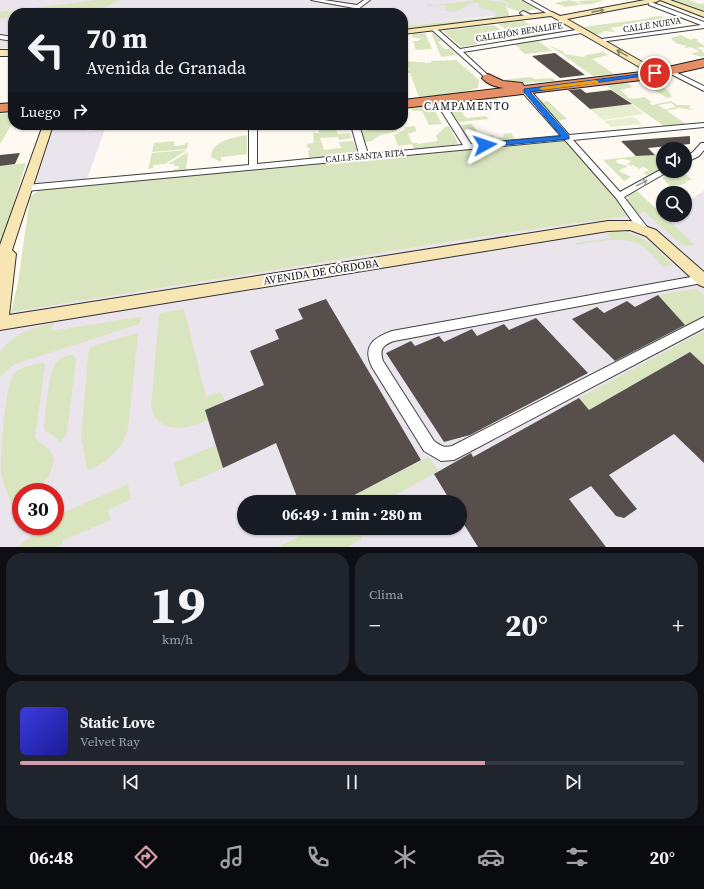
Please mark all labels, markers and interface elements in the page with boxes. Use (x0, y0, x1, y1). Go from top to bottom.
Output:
one-way arrow (591, 7, 604, 15)
street label: CALLE NUEVA (622, 14, 682, 36)
text: 70 m (86, 19, 148, 57)
street label: CALLEJÓN BENALIFE (475, 19, 564, 45)
icon: left (20, 24, 72, 76)
one-way arrow (616, 48, 628, 56)
text: Avenida de Granada (86, 55, 246, 80)
pin (638, 56, 672, 90)
icon: arrive (644, 62, 666, 84)
district label: CAMPAMENTO (424, 99, 510, 114)
icon: right (69, 100, 91, 122)
text: Luego (20, 101, 61, 122)
position arrow (464, 124, 506, 166)
map controls (656, 142, 692, 222)
button: sound (656, 142, 692, 178)
street label: CALLE SANTA RITA (325, 147, 405, 165)
one-way arrow (636, 179, 648, 187)
button: search (656, 186, 692, 222)
street label: AVENIDA DE CÓRDOBA (262, 255, 381, 289)
speed limit sign: 30 (12, 483, 64, 535)
text: 06:49 · 1 min · 280 m (282, 504, 422, 525)
text: 19 (149, 569, 206, 640)
text: Clima (369, 586, 403, 603)
text: 20° (505, 605, 548, 646)
text: − (369, 610, 381, 640)
text: + (672, 610, 684, 640)
text: km/h (162, 631, 193, 648)
text: Static Love (80, 712, 155, 733)
text: Velvet Ray (80, 733, 140, 750)
icon: previous (120, 771, 142, 793)
icon: pause (341, 771, 363, 793)
icon: next (562, 771, 584, 793)
icon: directions (132, 843, 160, 871)
icon: music (218, 843, 246, 871)
icon: phone (304, 843, 332, 871)
icon: climate (391, 843, 419, 871)
icon: car (477, 843, 505, 871)
icon: filters (563, 843, 591, 871)
text: 06:48 (29, 845, 74, 870)
text: 20° (649, 845, 675, 870)

